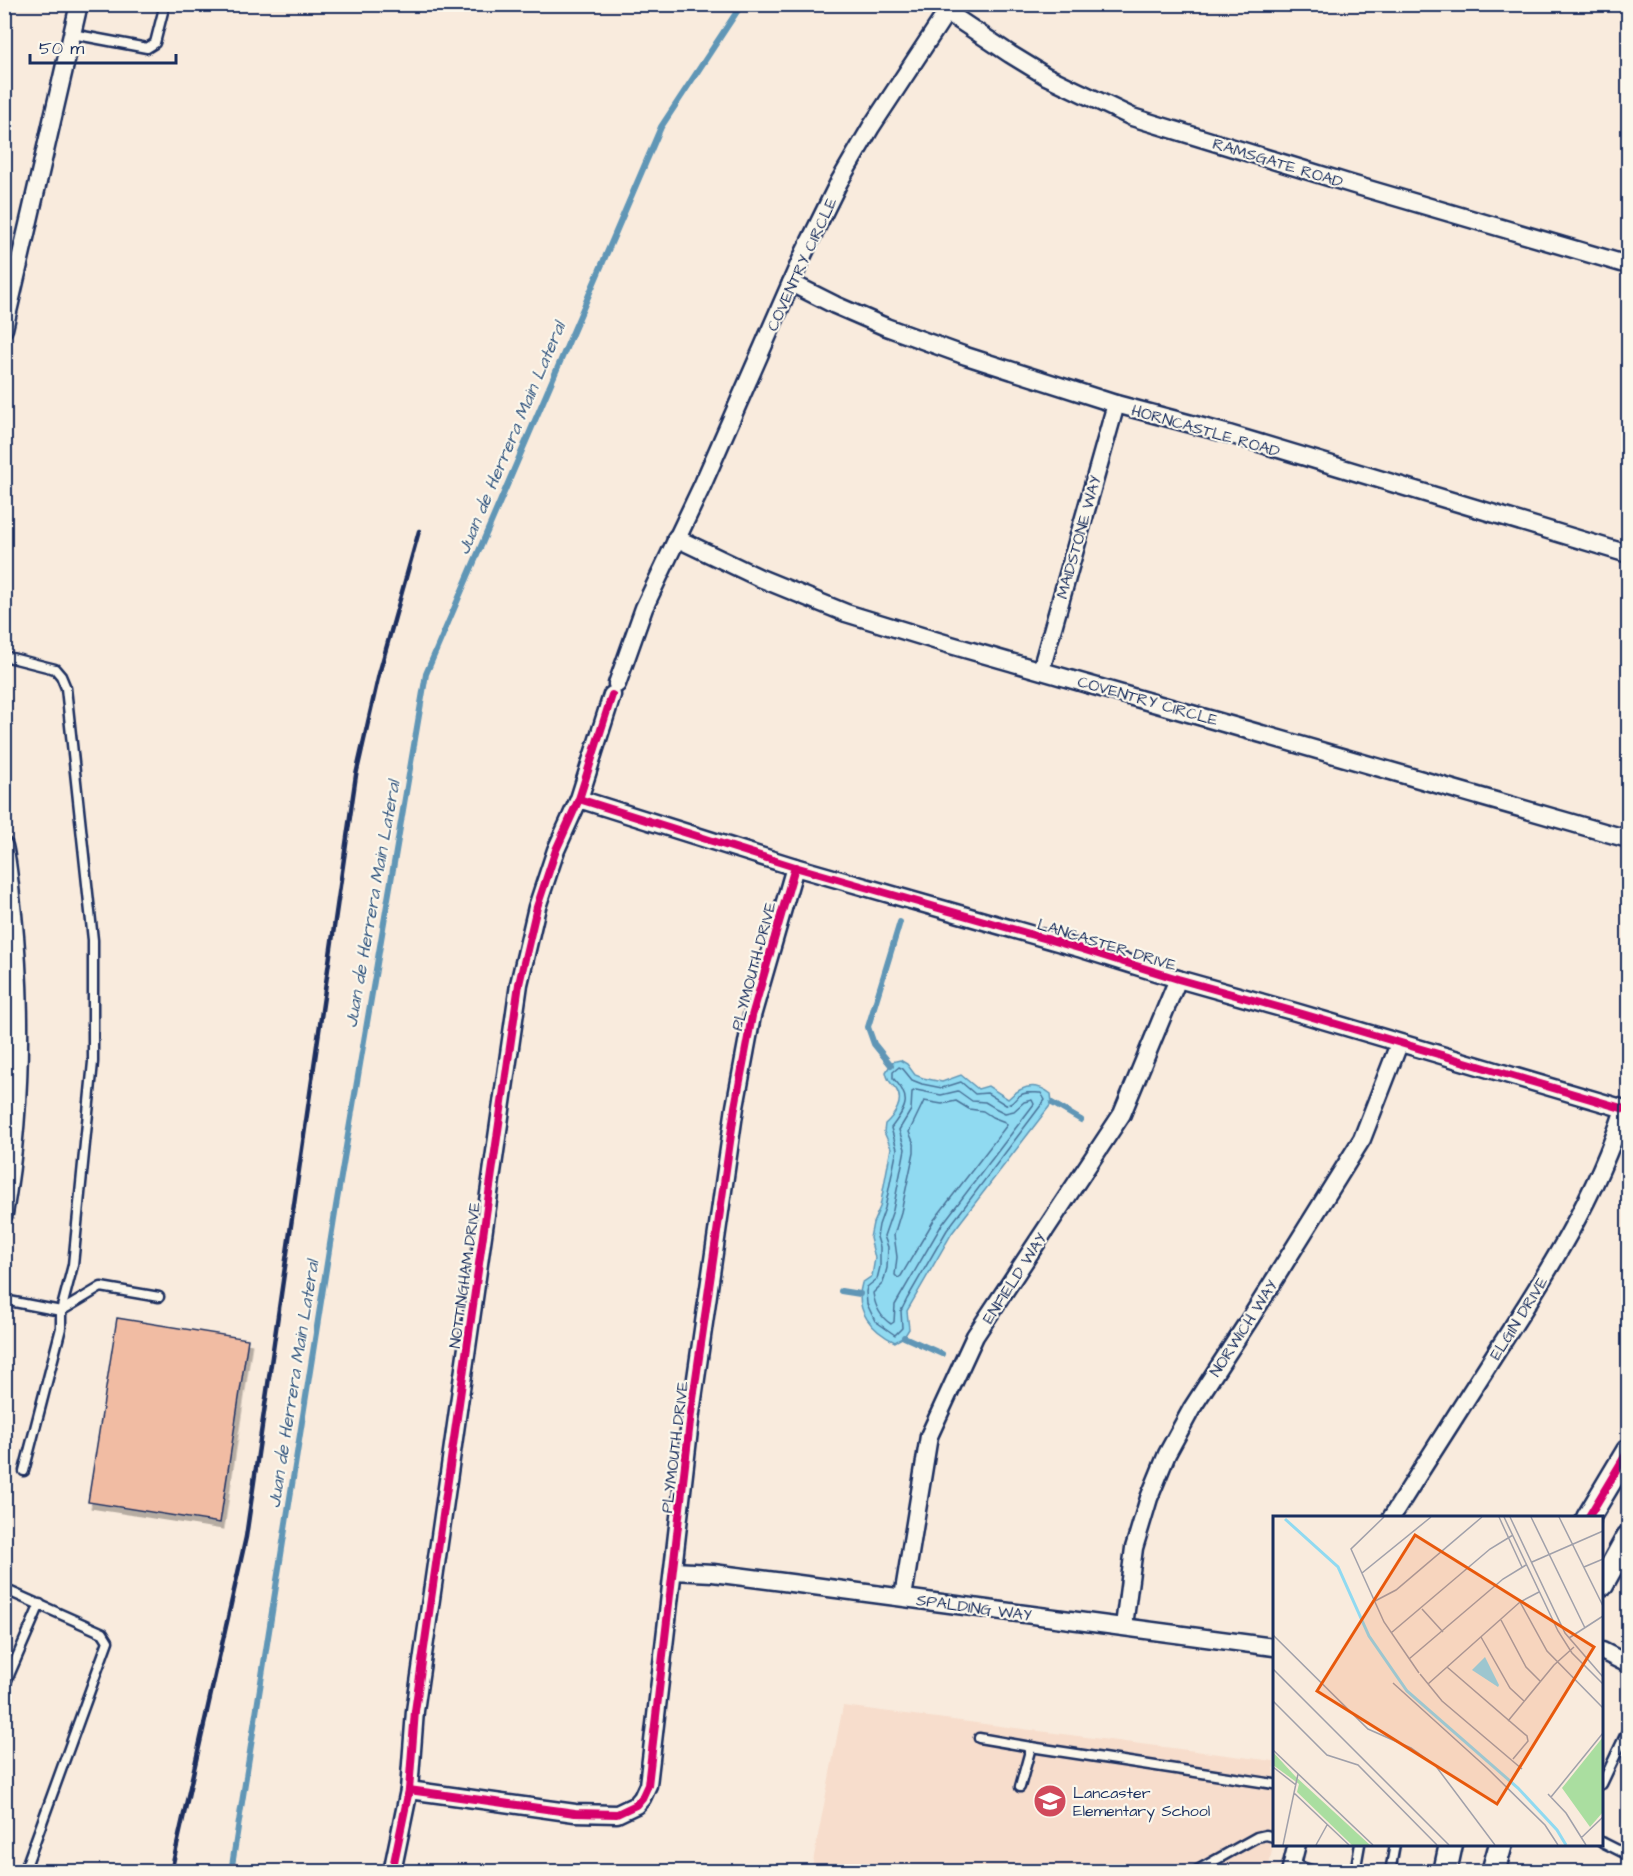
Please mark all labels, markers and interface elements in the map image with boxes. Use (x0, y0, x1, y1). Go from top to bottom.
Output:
scale bar (30, 27, 176, 65)
text: 50 m (39, 36, 84, 61)
street label: RAMSGATE ROAD (1210, 133, 1346, 193)
street label: COVENTRY CIRCLE (761, 194, 843, 335)
water label: Juan de Herrera Main Lateral (451, 316, 573, 558)
street label: HORNCASTLE ROAD (1129, 399, 1282, 463)
street label: MAIDSTONE WAY (1051, 473, 1107, 601)
street label: COVENTRY CIRCLE (1075, 670, 1221, 732)
water label: Juan de Herrera Main Lateral (338, 777, 407, 1029)
street label: PLYMOUTH DRIVE (726, 899, 782, 1033)
street label: LANCASTER DRIVE (1035, 913, 1179, 977)
street label: NOTTINGHAM DRIVE (444, 1200, 486, 1350)
street label: ENFIELD WAY (977, 1228, 1053, 1328)
water label: Juan de Herrera Main Lateral (262, 1256, 326, 1510)
street label: ELGIN DRIVE (1485, 1272, 1553, 1364)
street label: NORWICH WAY (1204, 1276, 1284, 1381)
street label: PLYMOUTH DRIVE (656, 1379, 694, 1514)
inset map (1273, 1516, 1603, 1846)
street label: SPALDING WAY (915, 1589, 1033, 1627)
place label: Lancaster Elementary School (1073, 1782, 1210, 1823)
school or university icon: Lancaster Elementary School (1032, 1783, 1068, 1819)

